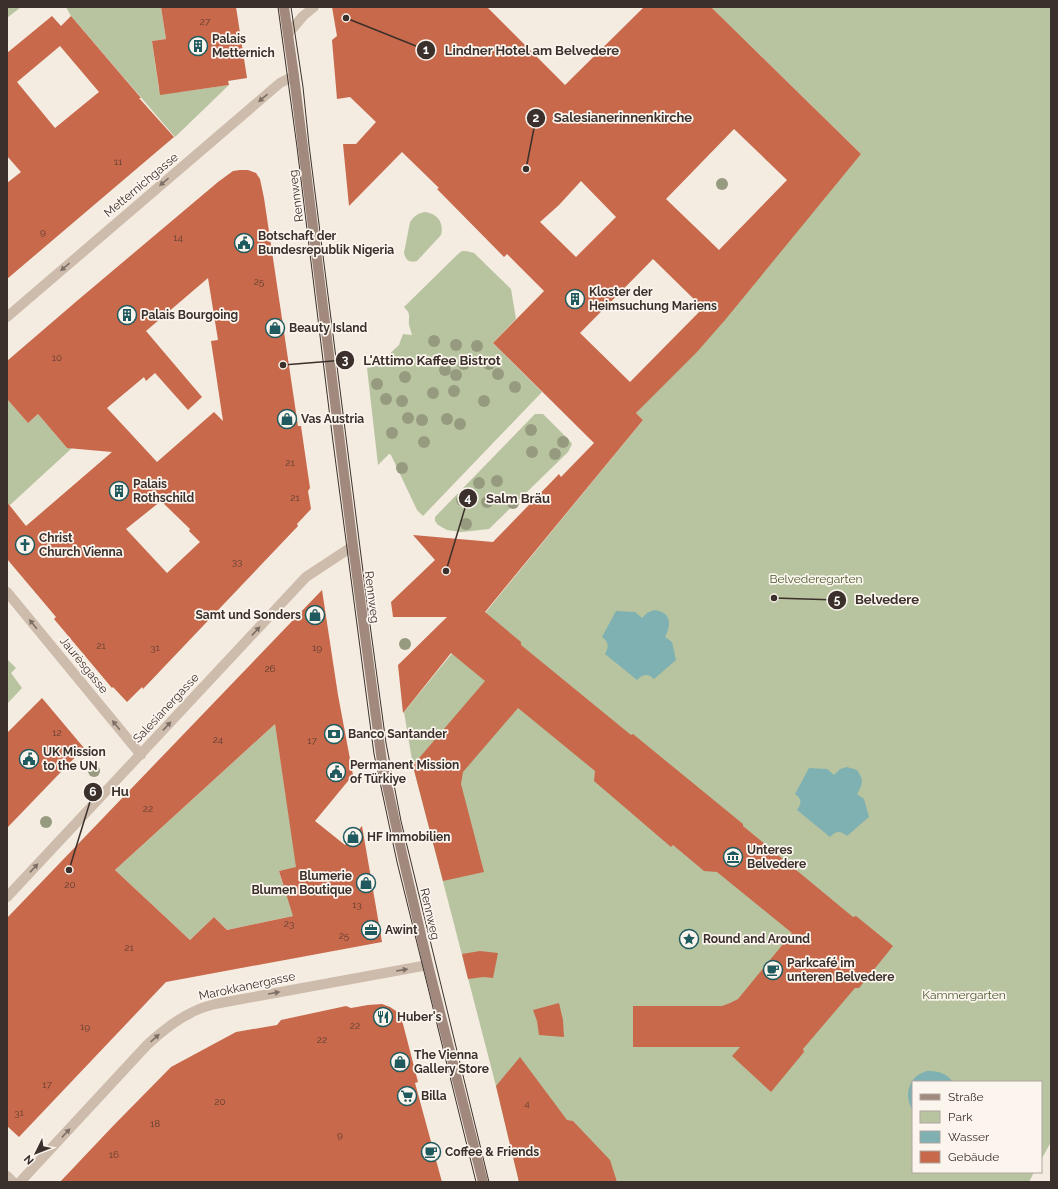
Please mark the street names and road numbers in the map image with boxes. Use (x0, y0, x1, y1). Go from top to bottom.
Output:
street label: Metternichgasse (101, 150, 181, 220)
street label: Rennweg (286, 169, 306, 223)
street label: Rennweg (362, 570, 382, 624)
street label: Jaurèsgasse (57, 634, 111, 696)
street label: Salesianergasse (130, 670, 202, 746)
street label: Rennweg (417, 887, 443, 941)
street label: Marokkanergasse (198, 969, 296, 1003)

